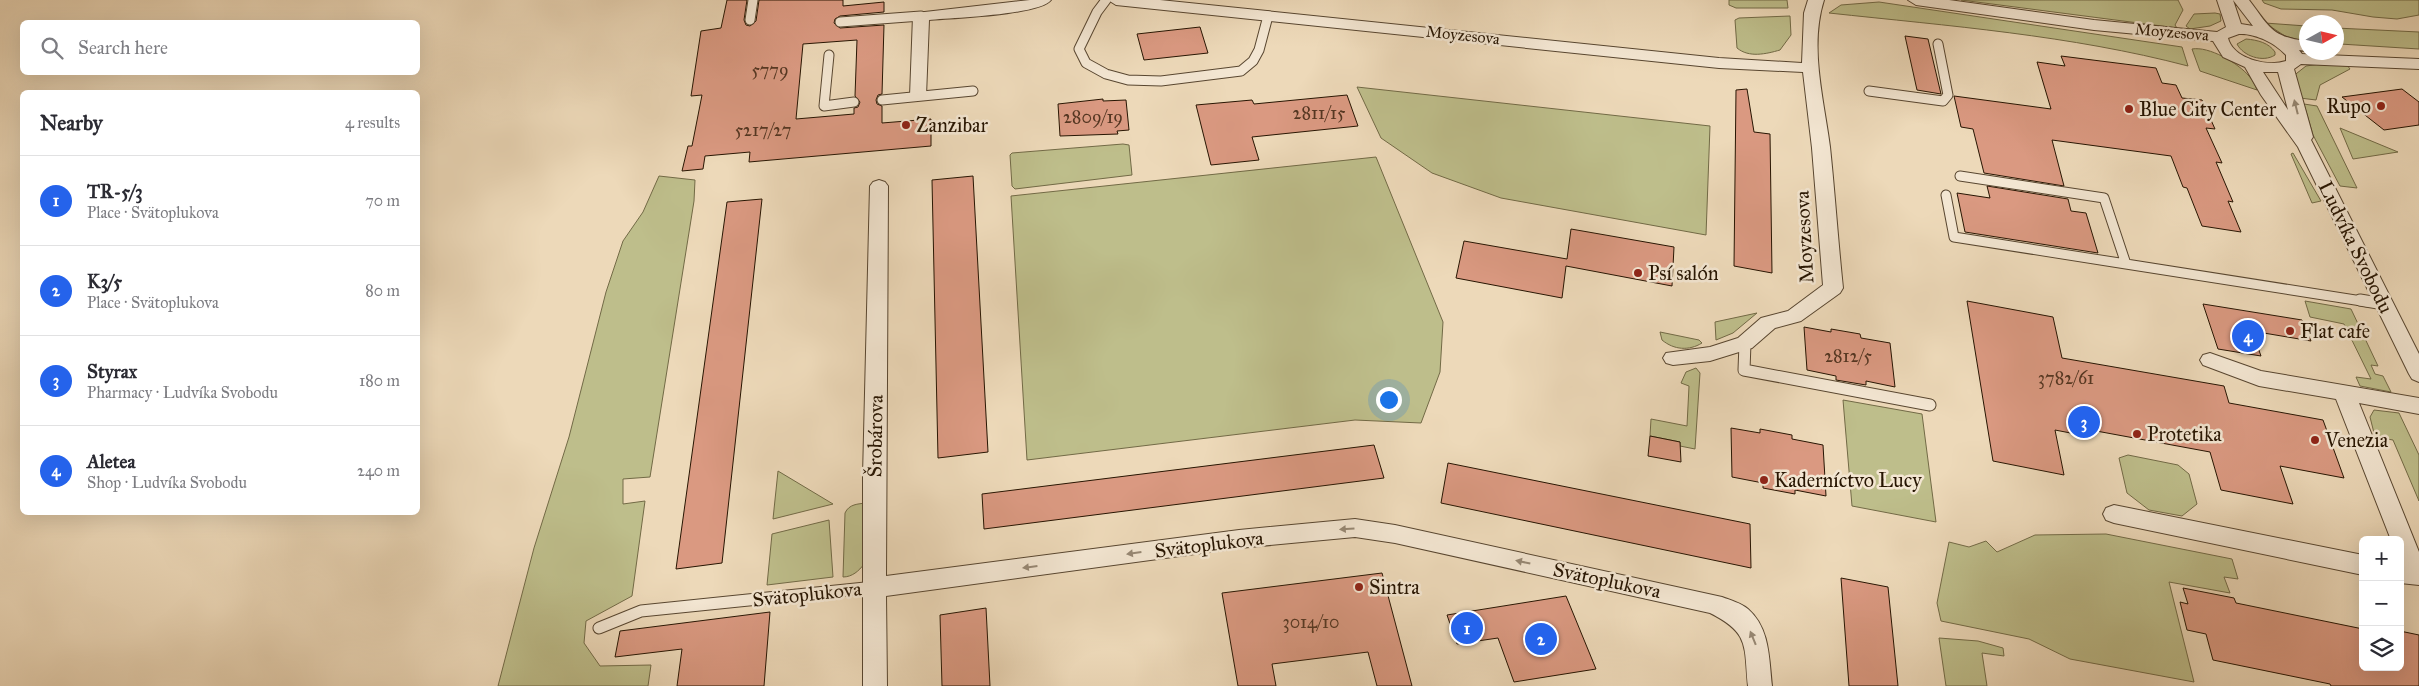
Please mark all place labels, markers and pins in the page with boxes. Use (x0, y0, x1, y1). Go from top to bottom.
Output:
place label: Rupo (2326, 94, 2371, 118)
place label: Blue City Center (2139, 97, 2277, 121)
marker: Rupo (2375, 100, 2387, 112)
marker: Blue City Center (2123, 103, 2135, 115)
place label: Zanzibar (916, 113, 989, 137)
marker: Zanzibar (900, 119, 912, 131)
place label: Psí salón (1648, 261, 1719, 285)
marker: Psí salón (1632, 267, 1644, 279)
pin: 4 (2232, 317, 2264, 355)
place label: Flat cafe (2300, 319, 2370, 343)
marker: Flat cafe (2284, 325, 2296, 337)
pin: 3 (2068, 403, 2100, 441)
place label: Protetika (2147, 422, 2222, 446)
marker: Protetika (2131, 428, 2143, 440)
place label: Venezia (2324, 428, 2389, 452)
marker: Venezia (2309, 434, 2321, 446)
place label: Kaderníctvo Lucy (1774, 468, 1922, 492)
marker: Kaderníctvo Lucy (1758, 474, 1770, 486)
place label: Sintra (1369, 575, 1420, 599)
marker: Sintra (1353, 581, 1365, 593)
pin: 1 (1451, 609, 1483, 647)
pin: 2 (1525, 620, 1557, 658)

